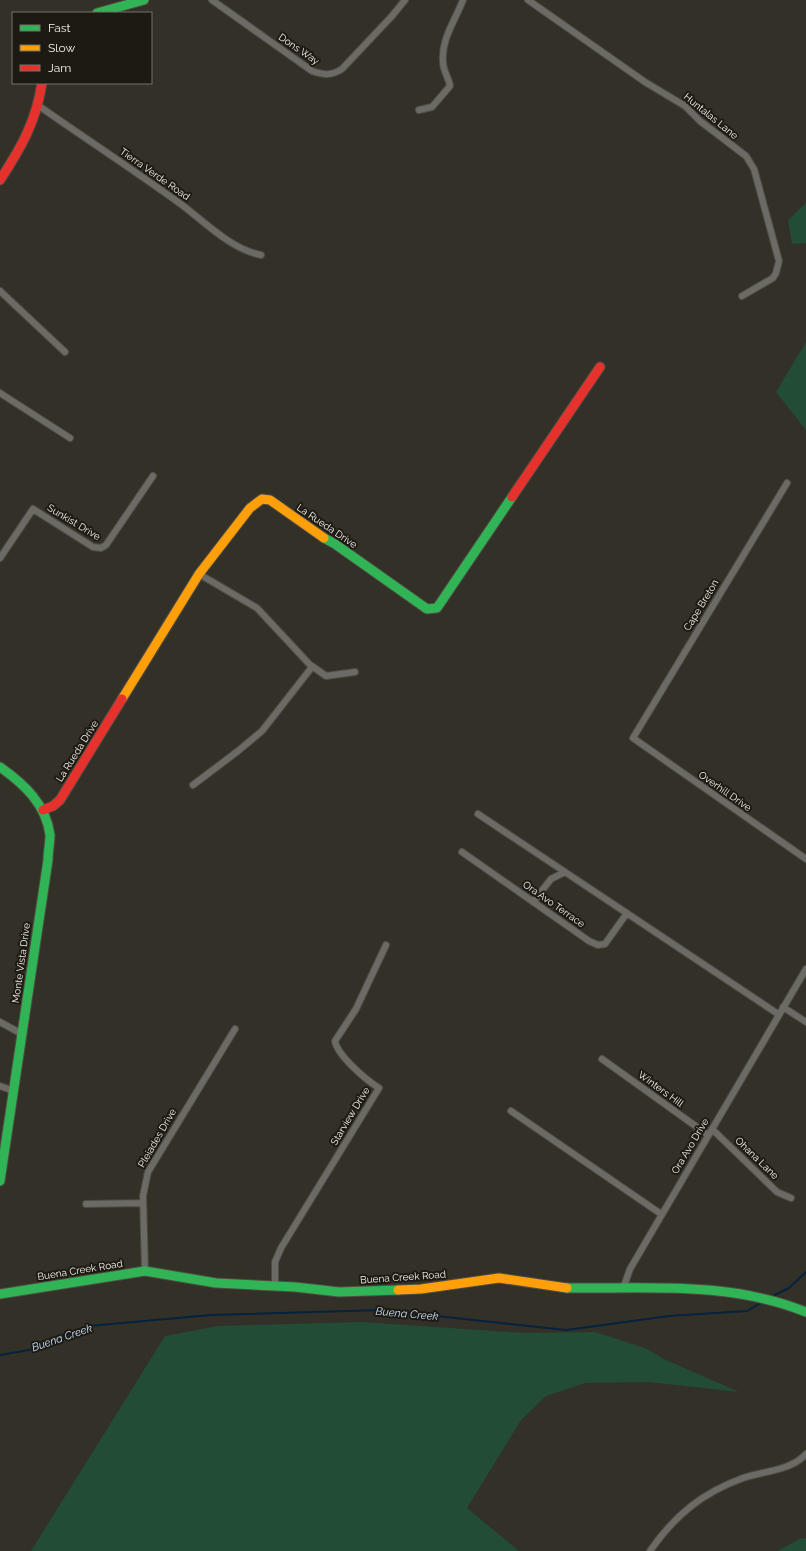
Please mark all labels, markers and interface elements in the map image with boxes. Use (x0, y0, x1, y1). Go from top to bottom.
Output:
legend (12, 12, 152, 84)
text: Fast (48, 21, 71, 35)
street label: Dons Way (277, 31, 322, 67)
text: Slow (48, 41, 75, 55)
text: Jam (48, 61, 71, 75)
street label: Huntalas Lane (682, 91, 740, 141)
street label: Tierra Verde Road (118, 146, 192, 202)
street label: Sunkist Drive (45, 502, 103, 542)
street label: La Rueda Drive (295, 502, 359, 550)
street label: Cape Breton (681, 577, 721, 633)
street label: La Rueda Drive (54, 718, 100, 784)
street label: Overhill Drive (697, 769, 753, 813)
street label: Ora Avo Terrace (521, 879, 587, 930)
street label: Monte Vista Drive (10, 922, 32, 1004)
street label: Winters Hill (636, 1069, 686, 1109)
street label: Starview Drive (328, 1085, 372, 1147)
street label: Pleiades Drive (136, 1107, 178, 1169)
street label: Ora Avo Drive (669, 1116, 711, 1176)
street label: Ohana Lane (733, 1135, 781, 1181)
street label: Buena Creek Road (37, 1258, 123, 1282)
street label: Buena Creek Road (360, 1269, 446, 1285)
water label: Buena Creek (375, 1305, 439, 1323)
water label: Buena Creek (30, 1322, 94, 1354)

